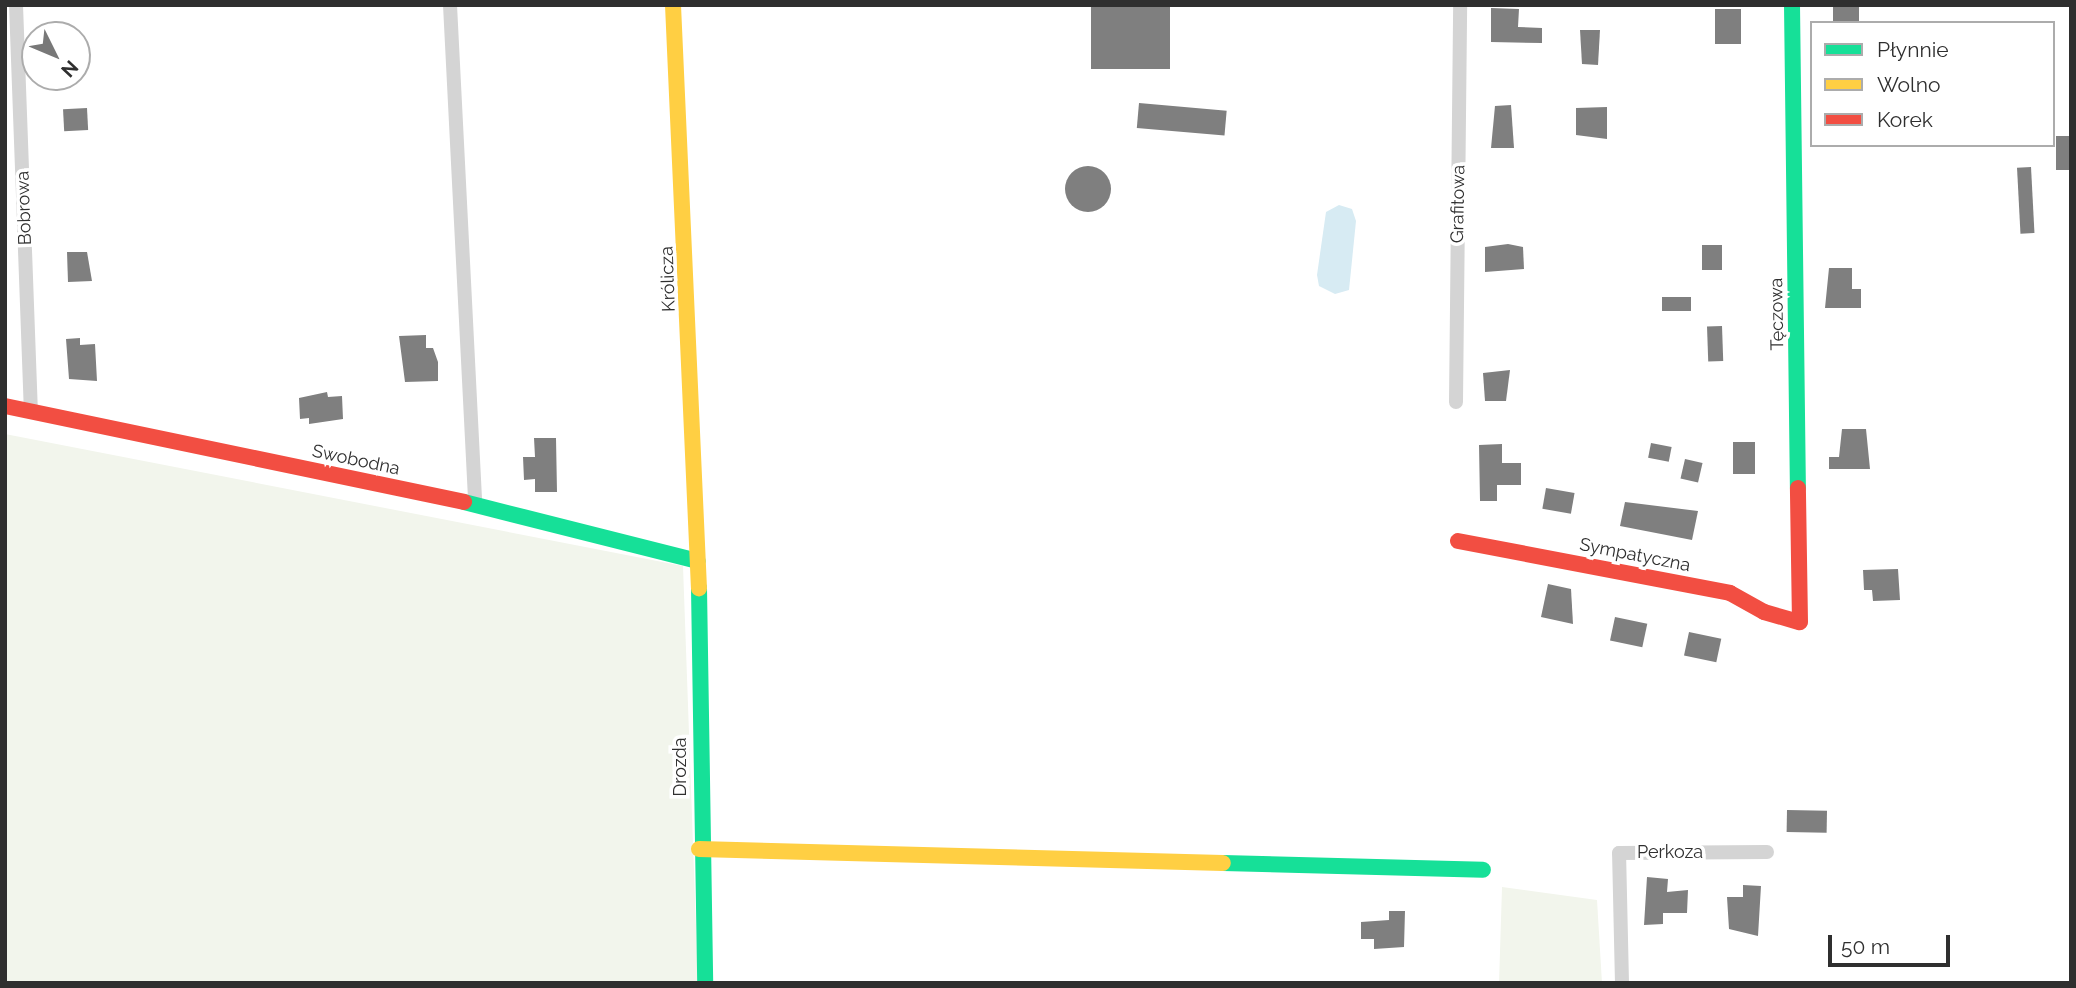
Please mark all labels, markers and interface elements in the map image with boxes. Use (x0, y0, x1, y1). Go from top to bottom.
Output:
north arrow (21, 21, 91, 91)
legend (1810, 21, 2055, 147)
text: Płynnie (1877, 37, 1949, 62)
text: N (57, 56, 83, 82)
text: Wolno (1877, 72, 1941, 97)
text: Korek (1877, 107, 1933, 132)
street label: Grafitowa (1447, 165, 1469, 243)
street label: Bobrowa (12, 170, 36, 246)
street label: Królicza (656, 246, 680, 312)
street label: Tęczowa (1766, 277, 1788, 351)
street label: Swobodna (310, 440, 402, 480)
street label: Sympatyczna (1578, 534, 1692, 576)
street label: Drozda (669, 737, 691, 797)
street label: Perkoza (1637, 841, 1703, 863)
scale bar (1831, 922, 1954, 966)
text: 50 m (1841, 934, 1890, 959)

